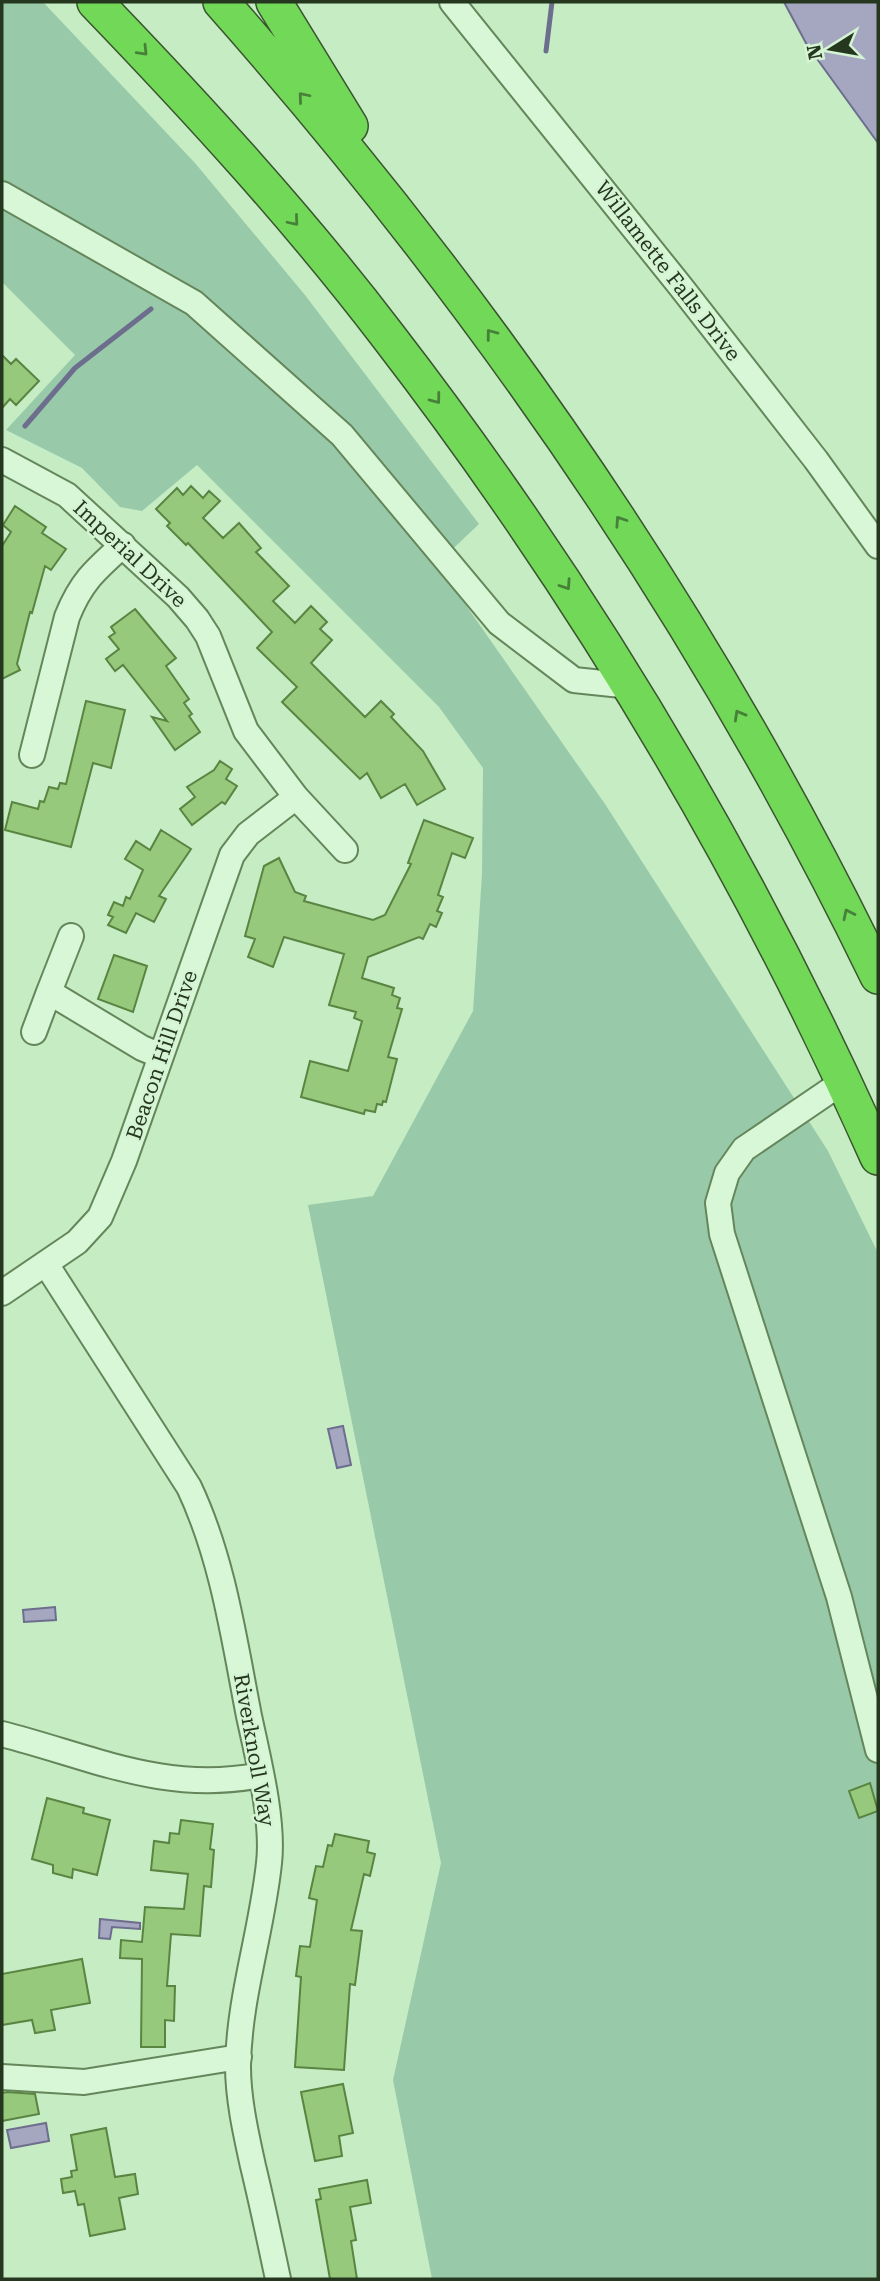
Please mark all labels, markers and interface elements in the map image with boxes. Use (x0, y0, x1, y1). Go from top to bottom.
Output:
north arrow (796, 14, 866, 84)
text: N (802, 42, 827, 62)
one-way arrow (134, 43, 147, 56)
one-way arrow (299, 93, 311, 106)
street label: Willamette Falls Drive (590, 176, 746, 366)
one-way arrow (286, 212, 298, 225)
one-way arrow (487, 329, 499, 341)
one-way arrow (427, 391, 440, 404)
street label: Imperial Drive (69, 496, 191, 612)
one-way arrow (616, 516, 628, 529)
one-way arrow (558, 577, 570, 590)
one-way arrow (734, 709, 747, 722)
one-way arrow (843, 909, 857, 921)
street label: Beacon Hill Drive (122, 967, 202, 1143)
street label: Riverknoll Way (229, 1672, 279, 1829)

